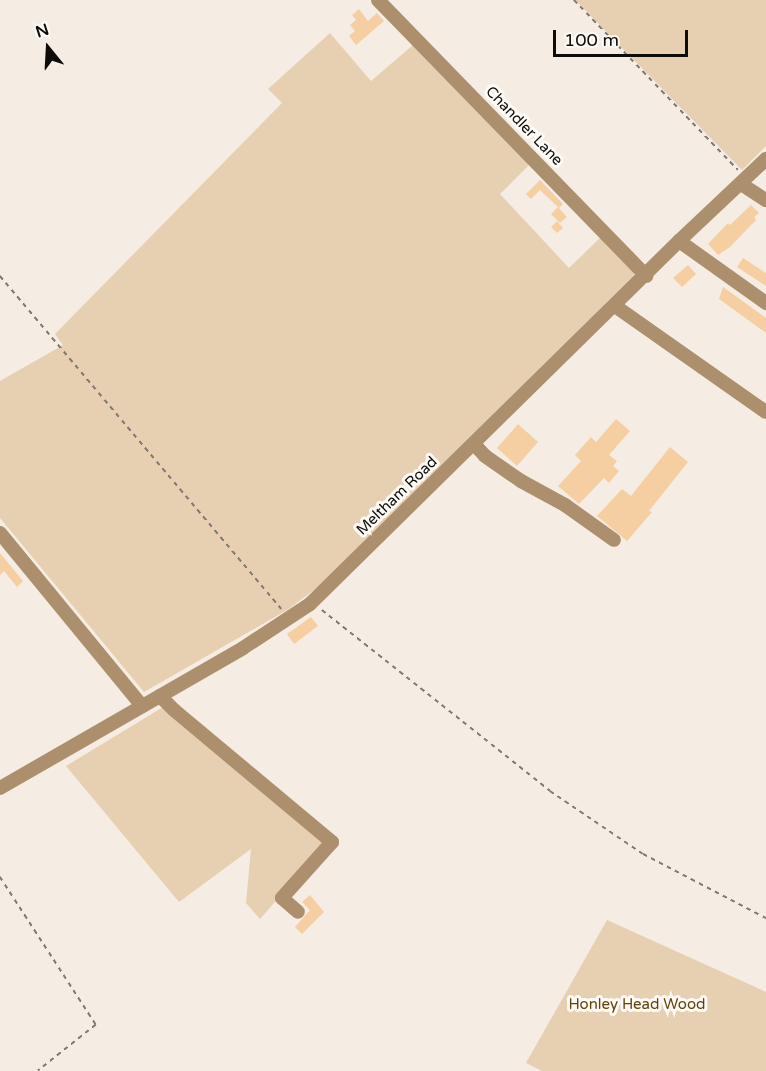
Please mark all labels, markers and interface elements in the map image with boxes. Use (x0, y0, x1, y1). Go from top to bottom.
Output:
north arrow (18, 18, 78, 78)
scale bar (556, 18, 691, 56)
text: N (33, 19, 52, 42)
text: 100 m (564, 29, 619, 51)
street label: Chandler Lane (482, 83, 566, 169)
street label: Meltham Road (353, 453, 441, 539)
park label: Honley Head Wood (568, 996, 706, 1014)

